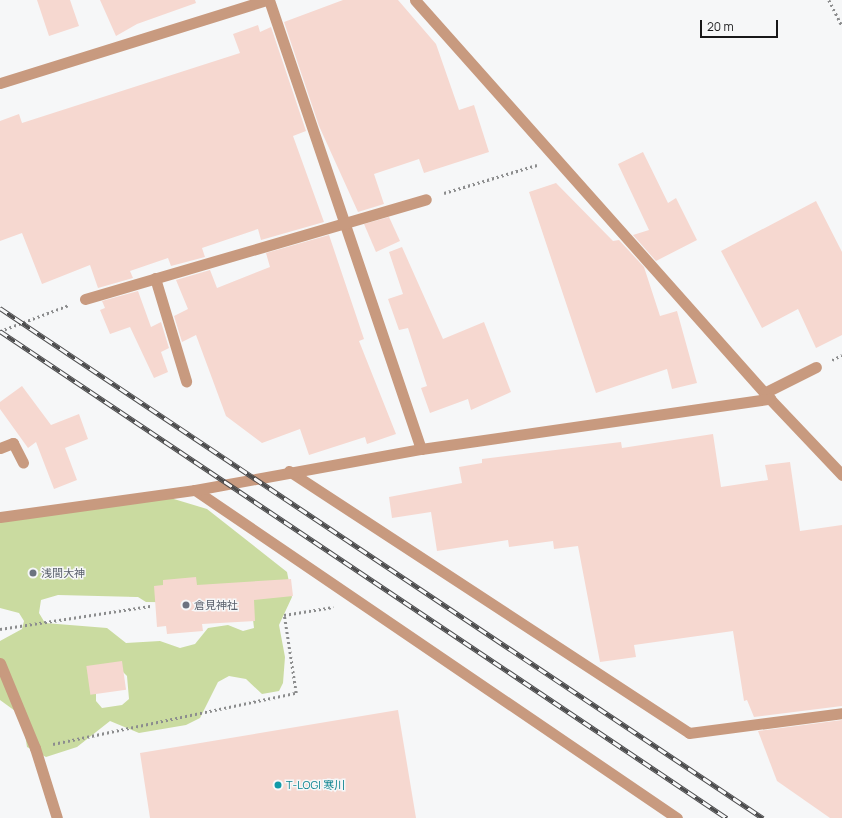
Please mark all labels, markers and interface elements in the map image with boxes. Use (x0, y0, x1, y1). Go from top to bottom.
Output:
scale bar (702, 12, 780, 38)
text: 20 m (707, 18, 734, 35)
place label: 浅間大神 (41, 566, 85, 580)
marker: 浅間大神 (28, 568, 38, 578)
place label: 倉見神社 (194, 598, 238, 612)
marker: 倉見神社 (181, 600, 191, 610)
place label: T-LOGI 寒川 (286, 778, 345, 792)
marker: T-LOGI 寒川 (273, 780, 283, 790)

